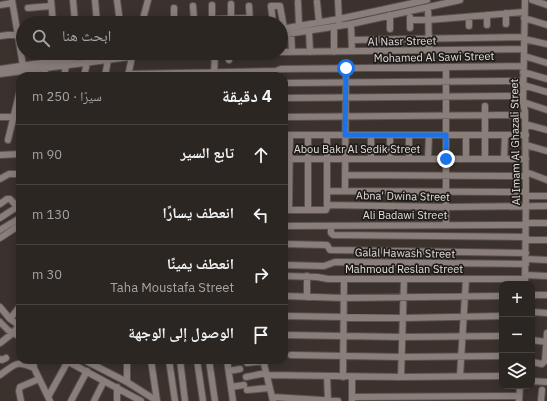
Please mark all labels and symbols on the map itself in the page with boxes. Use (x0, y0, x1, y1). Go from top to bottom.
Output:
street label: Al Nasr Street (368, 33, 436, 49)
street label: Mohamed Al Sawi Street (374, 49, 495, 65)
route start (337, 59, 355, 77)
street label: Al Imam Al Ghazali Street (507, 78, 523, 205)
street label: Abou Bakr Al Sedik Street (294, 142, 420, 156)
route end (437, 150, 455, 168)
street label: Abna' Dwina Street (356, 188, 450, 204)
street label: Ali Badawi Street (363, 208, 447, 222)
street label: Galal Hawash Street (355, 245, 455, 261)
street label: Mahmoud Reslan Street (345, 262, 463, 276)

